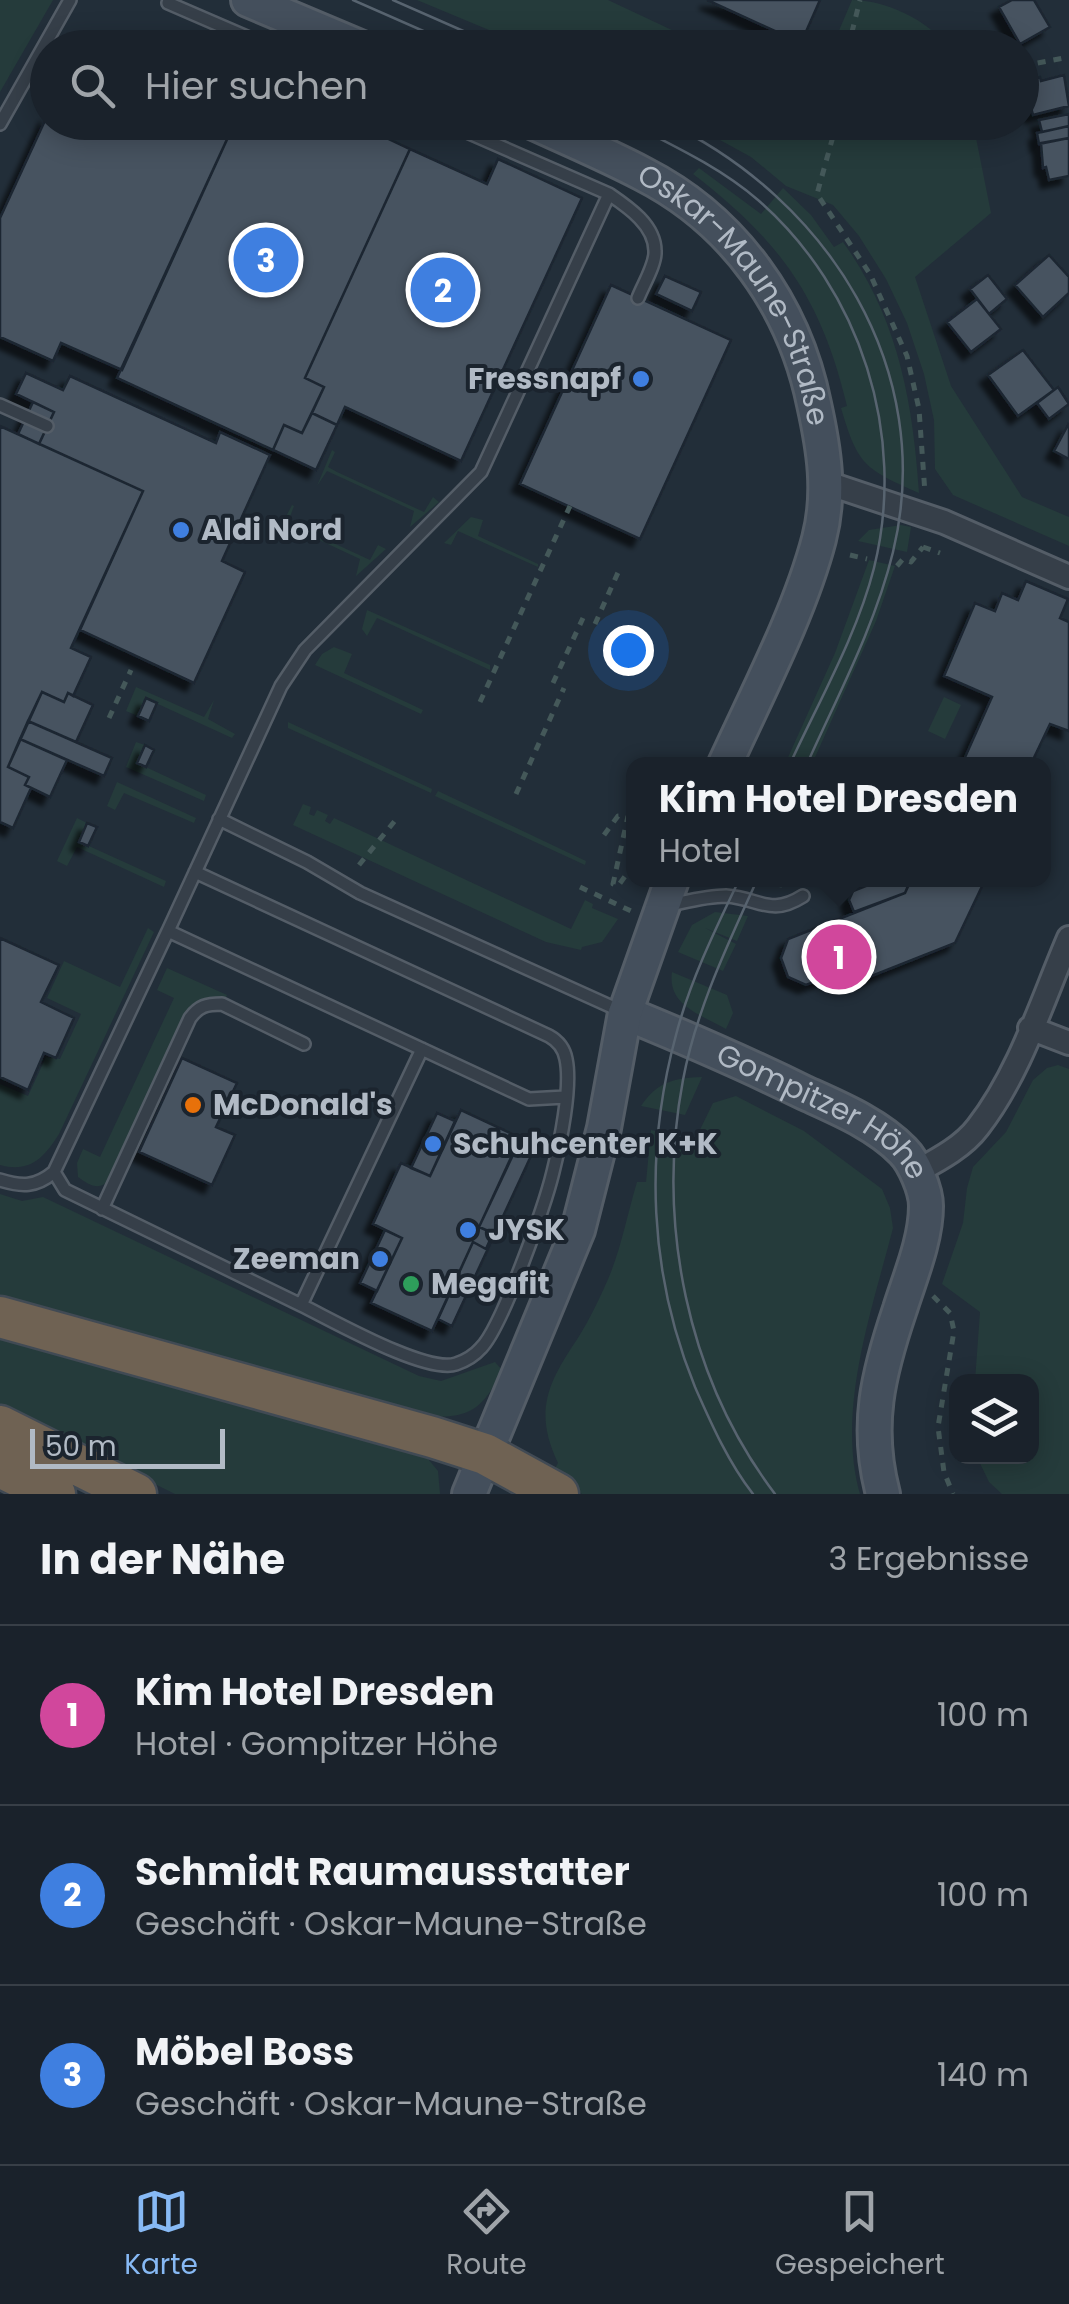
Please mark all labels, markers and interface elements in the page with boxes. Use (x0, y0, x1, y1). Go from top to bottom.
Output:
search box (30, 30, 1039, 140)
icon: search (65, 58, 120, 113)
text: Hier suchen (145, 59, 368, 112)
street label: Oskar-Maune-Straße (630, 153, 840, 429)
pin: 3 (234, 222, 298, 298)
pin: 2 (410, 252, 476, 328)
place label: Fressnapf (468, 357, 621, 400)
marker: Fressnapf (630, 368, 652, 390)
place label: Aldi Nord (201, 508, 342, 551)
marker: Aldi Nord (170, 519, 192, 541)
your location (603, 625, 654, 676)
popup (626, 757, 1051, 887)
text: Kim Hotel Dresden (659, 772, 1018, 825)
text: Hotel (659, 828, 741, 873)
pin: 1 (806, 920, 872, 994)
street label: Gompitzer Höhe (710, 1033, 939, 1187)
place label: McDonald's (213, 1083, 393, 1126)
marker: McDonald's (182, 1094, 204, 1116)
place label: Schuhcenter K+K (453, 1122, 718, 1165)
marker: Schuhcenter K+K (422, 1133, 444, 1155)
place label: JYSK (488, 1208, 565, 1251)
marker: JYSK (457, 1219, 479, 1241)
place label: Zeeman (233, 1237, 360, 1280)
marker: Zeeman (369, 1248, 391, 1270)
place label: Megafit (431, 1262, 550, 1305)
marker: Megafit (400, 1273, 422, 1295)
map controls (949, 1374, 1039, 1464)
button: layers (949, 1374, 1039, 1464)
scale bar (30, 1424, 225, 1468)
text: 50 m (45, 1427, 116, 1466)
text: In der Nähe (40, 1530, 285, 1589)
text: 3 Ergebnisse (829, 1536, 1029, 1581)
text: Kim Hotel Dresden (135, 1665, 494, 1718)
text: 1 (66, 1692, 79, 1737)
text: 100 m (937, 1692, 1029, 1737)
text: Hotel · Gompitzer Höhe (135, 1721, 498, 1766)
text: Schmidt Raumausstatter (135, 1845, 630, 1898)
text: 2 (63, 1872, 82, 1917)
text: 100 m (937, 1872, 1029, 1917)
text: Geschäft · Oskar-Maune-Straße (135, 1901, 647, 1946)
text: Möbel Boss (135, 2025, 354, 2078)
text: 3 (63, 2052, 82, 2097)
text: 140 m (937, 2052, 1029, 2097)
text: Geschäft · Oskar-Maune-Straße (135, 2081, 647, 2126)
tab: Karte (124, 2184, 198, 2286)
tab: Route (446, 2184, 527, 2286)
tab: Gespeichert (775, 2184, 945, 2286)

